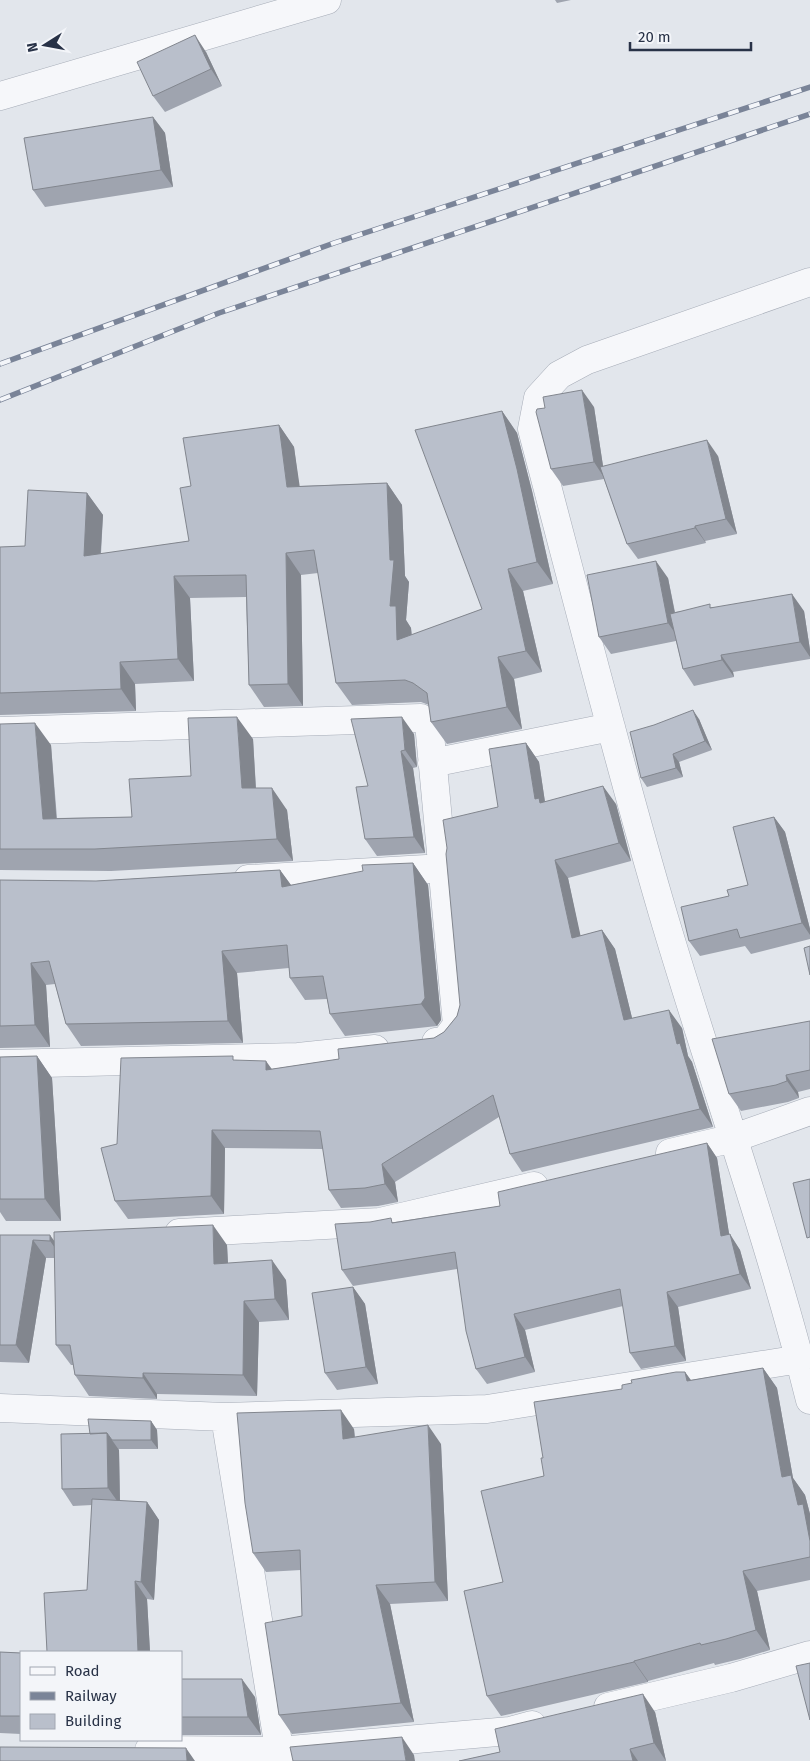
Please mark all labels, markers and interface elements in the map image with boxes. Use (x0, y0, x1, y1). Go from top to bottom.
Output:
north arrow (20, 20, 70, 70)
scale bar (630, 20, 751, 52)
text: 20 m (638, 28, 671, 46)
text: N (23, 41, 42, 54)
legend (20, 1651, 182, 1741)
text: Road (65, 1662, 100, 1680)
text: Railway (65, 1687, 117, 1705)
text: Building (65, 1712, 121, 1730)

